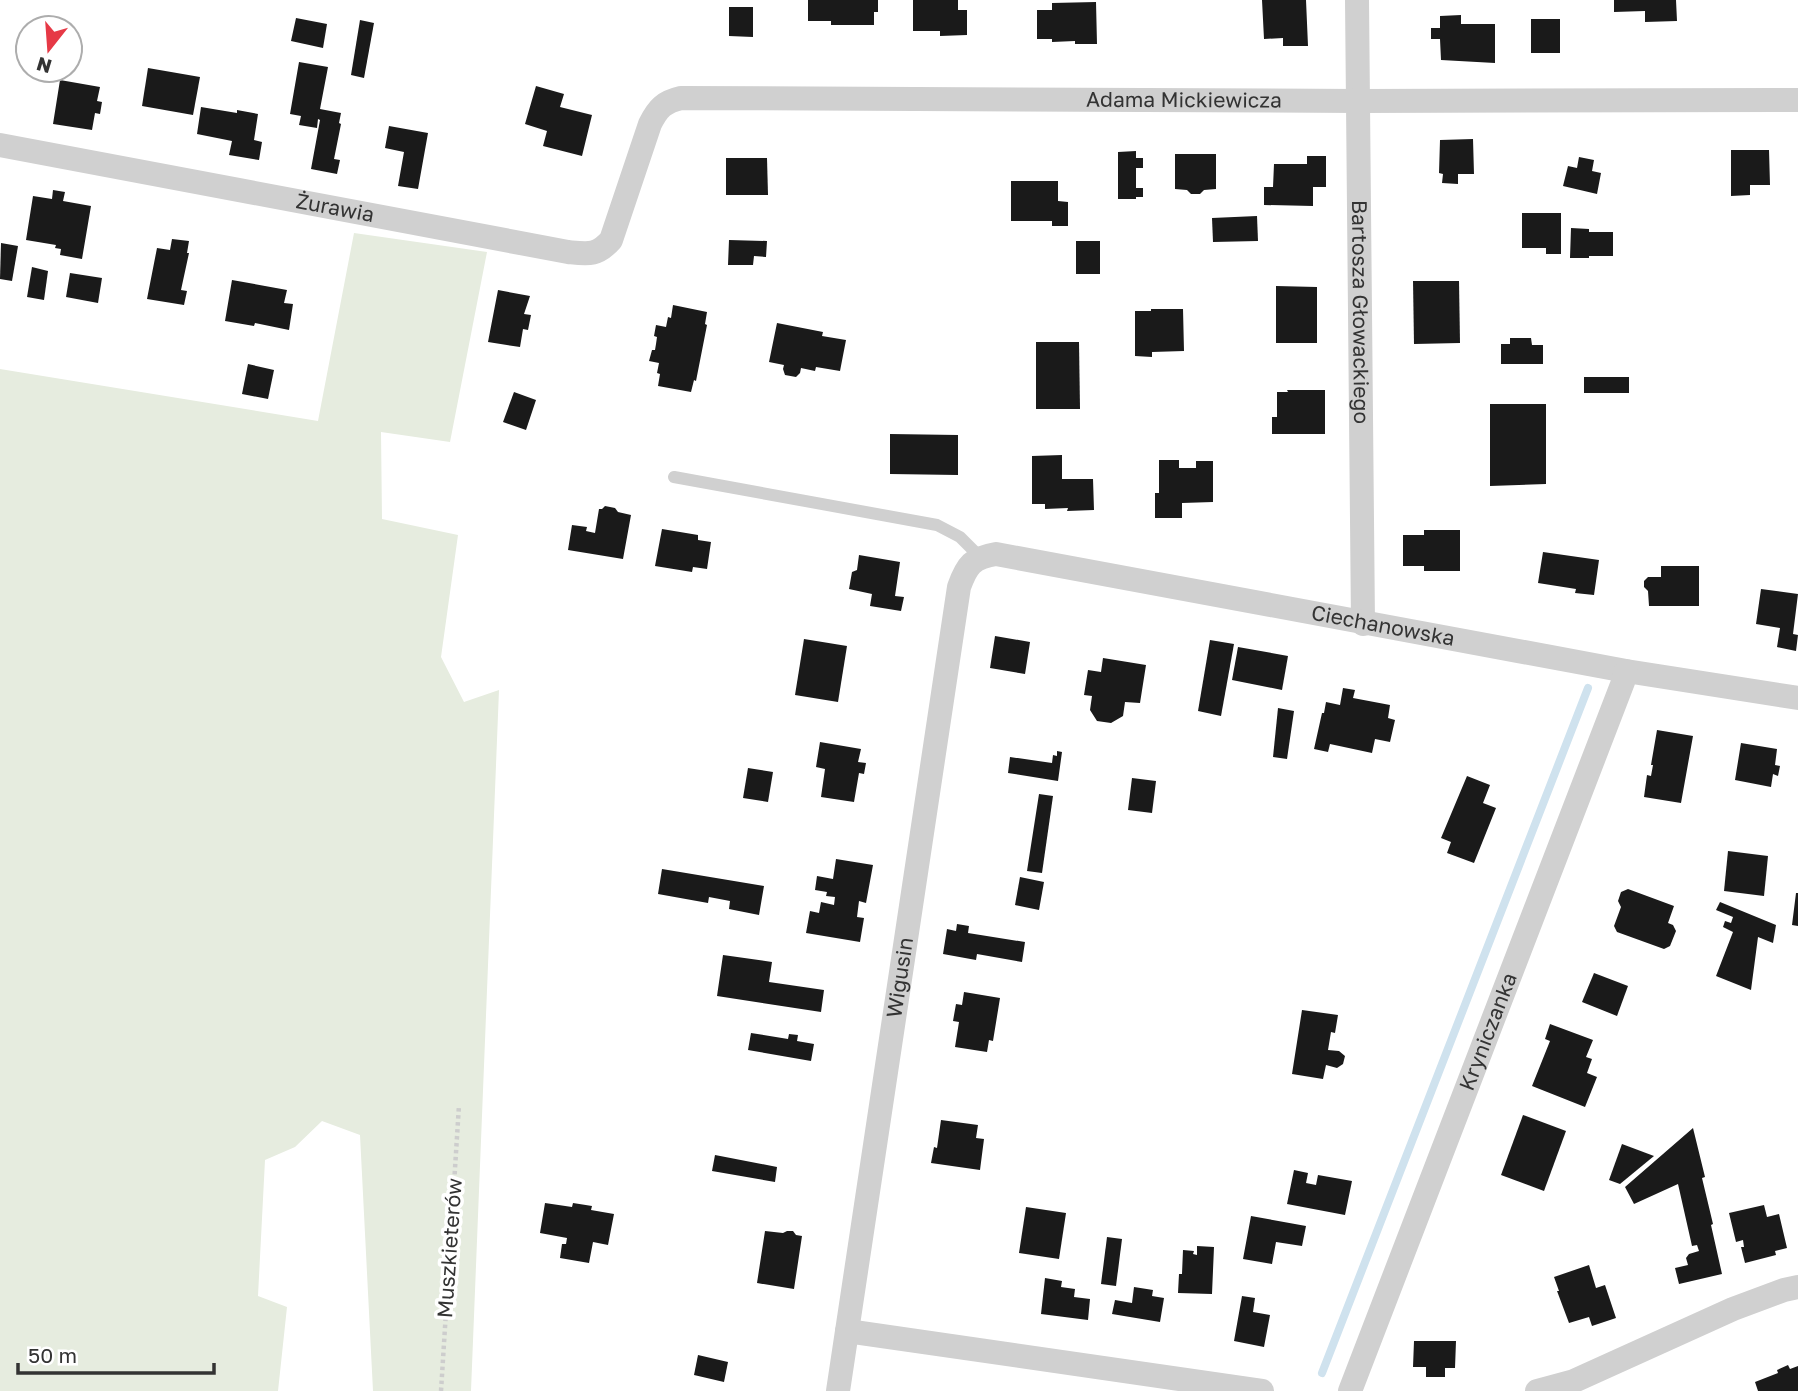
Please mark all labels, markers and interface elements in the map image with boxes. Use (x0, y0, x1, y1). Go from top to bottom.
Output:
north arrow (14, 14, 84, 84)
text: N (34, 53, 54, 79)
street label: Adama Mickiewicza (1086, 86, 1282, 113)
street label: Żurawia (294, 187, 377, 227)
street label: Bartosza Głowackiego (1347, 200, 1375, 424)
street label: Ciechanowska (1309, 599, 1457, 651)
street label: Wigusin (880, 935, 918, 1020)
street label: Kryniczanka (1453, 969, 1522, 1094)
street label: Muszkieterów (431, 1177, 467, 1319)
scale bar (18, 1332, 214, 1376)
text: 50 m (28, 1342, 77, 1368)

